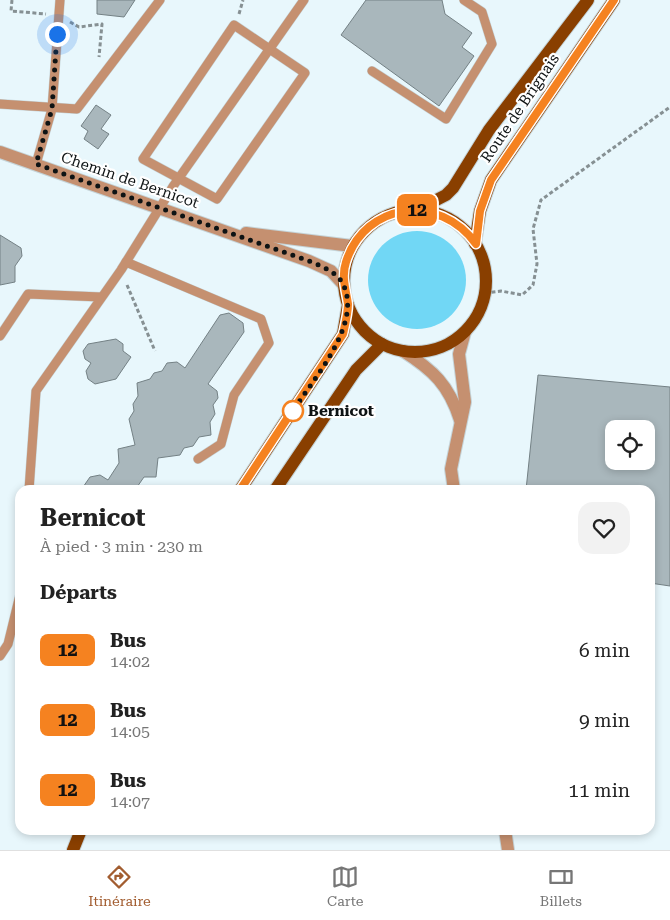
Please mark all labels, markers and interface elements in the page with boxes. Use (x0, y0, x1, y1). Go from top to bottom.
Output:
your location (45, 22, 70, 47)
street label: Route de Brignais (477, 50, 563, 166)
street label: Chemin de Bernicot (59, 148, 202, 212)
line badge: 12 (394, 194, 440, 226)
text: 12 (407, 199, 427, 220)
marker: Bernicot (282, 400, 304, 422)
place label: Bernicot (308, 402, 374, 420)
map controls (605, 420, 655, 470)
button: locate (605, 420, 655, 470)
button: heart (578, 502, 630, 554)
text: Bernicot (40, 504, 146, 532)
text: À pied · 3 min · 230 m (40, 537, 203, 556)
text: Départs (40, 581, 117, 604)
text: Bus (110, 629, 146, 652)
text: 12 (57, 639, 78, 660)
text: 6 min (579, 639, 630, 662)
text: 14:02 (110, 652, 150, 671)
text: Bus (110, 699, 146, 722)
text: 12 (57, 709, 78, 730)
text: 9 min (579, 709, 630, 732)
text: 14:05 (110, 722, 150, 741)
text: Bus (110, 769, 146, 792)
text: 12 (57, 779, 78, 800)
text: 11 min (568, 779, 630, 802)
text: 14:07 (110, 792, 150, 811)
tab: Itinéraire (88, 863, 151, 909)
tab: Carte (327, 863, 363, 909)
tab: Billets (540, 863, 582, 909)

